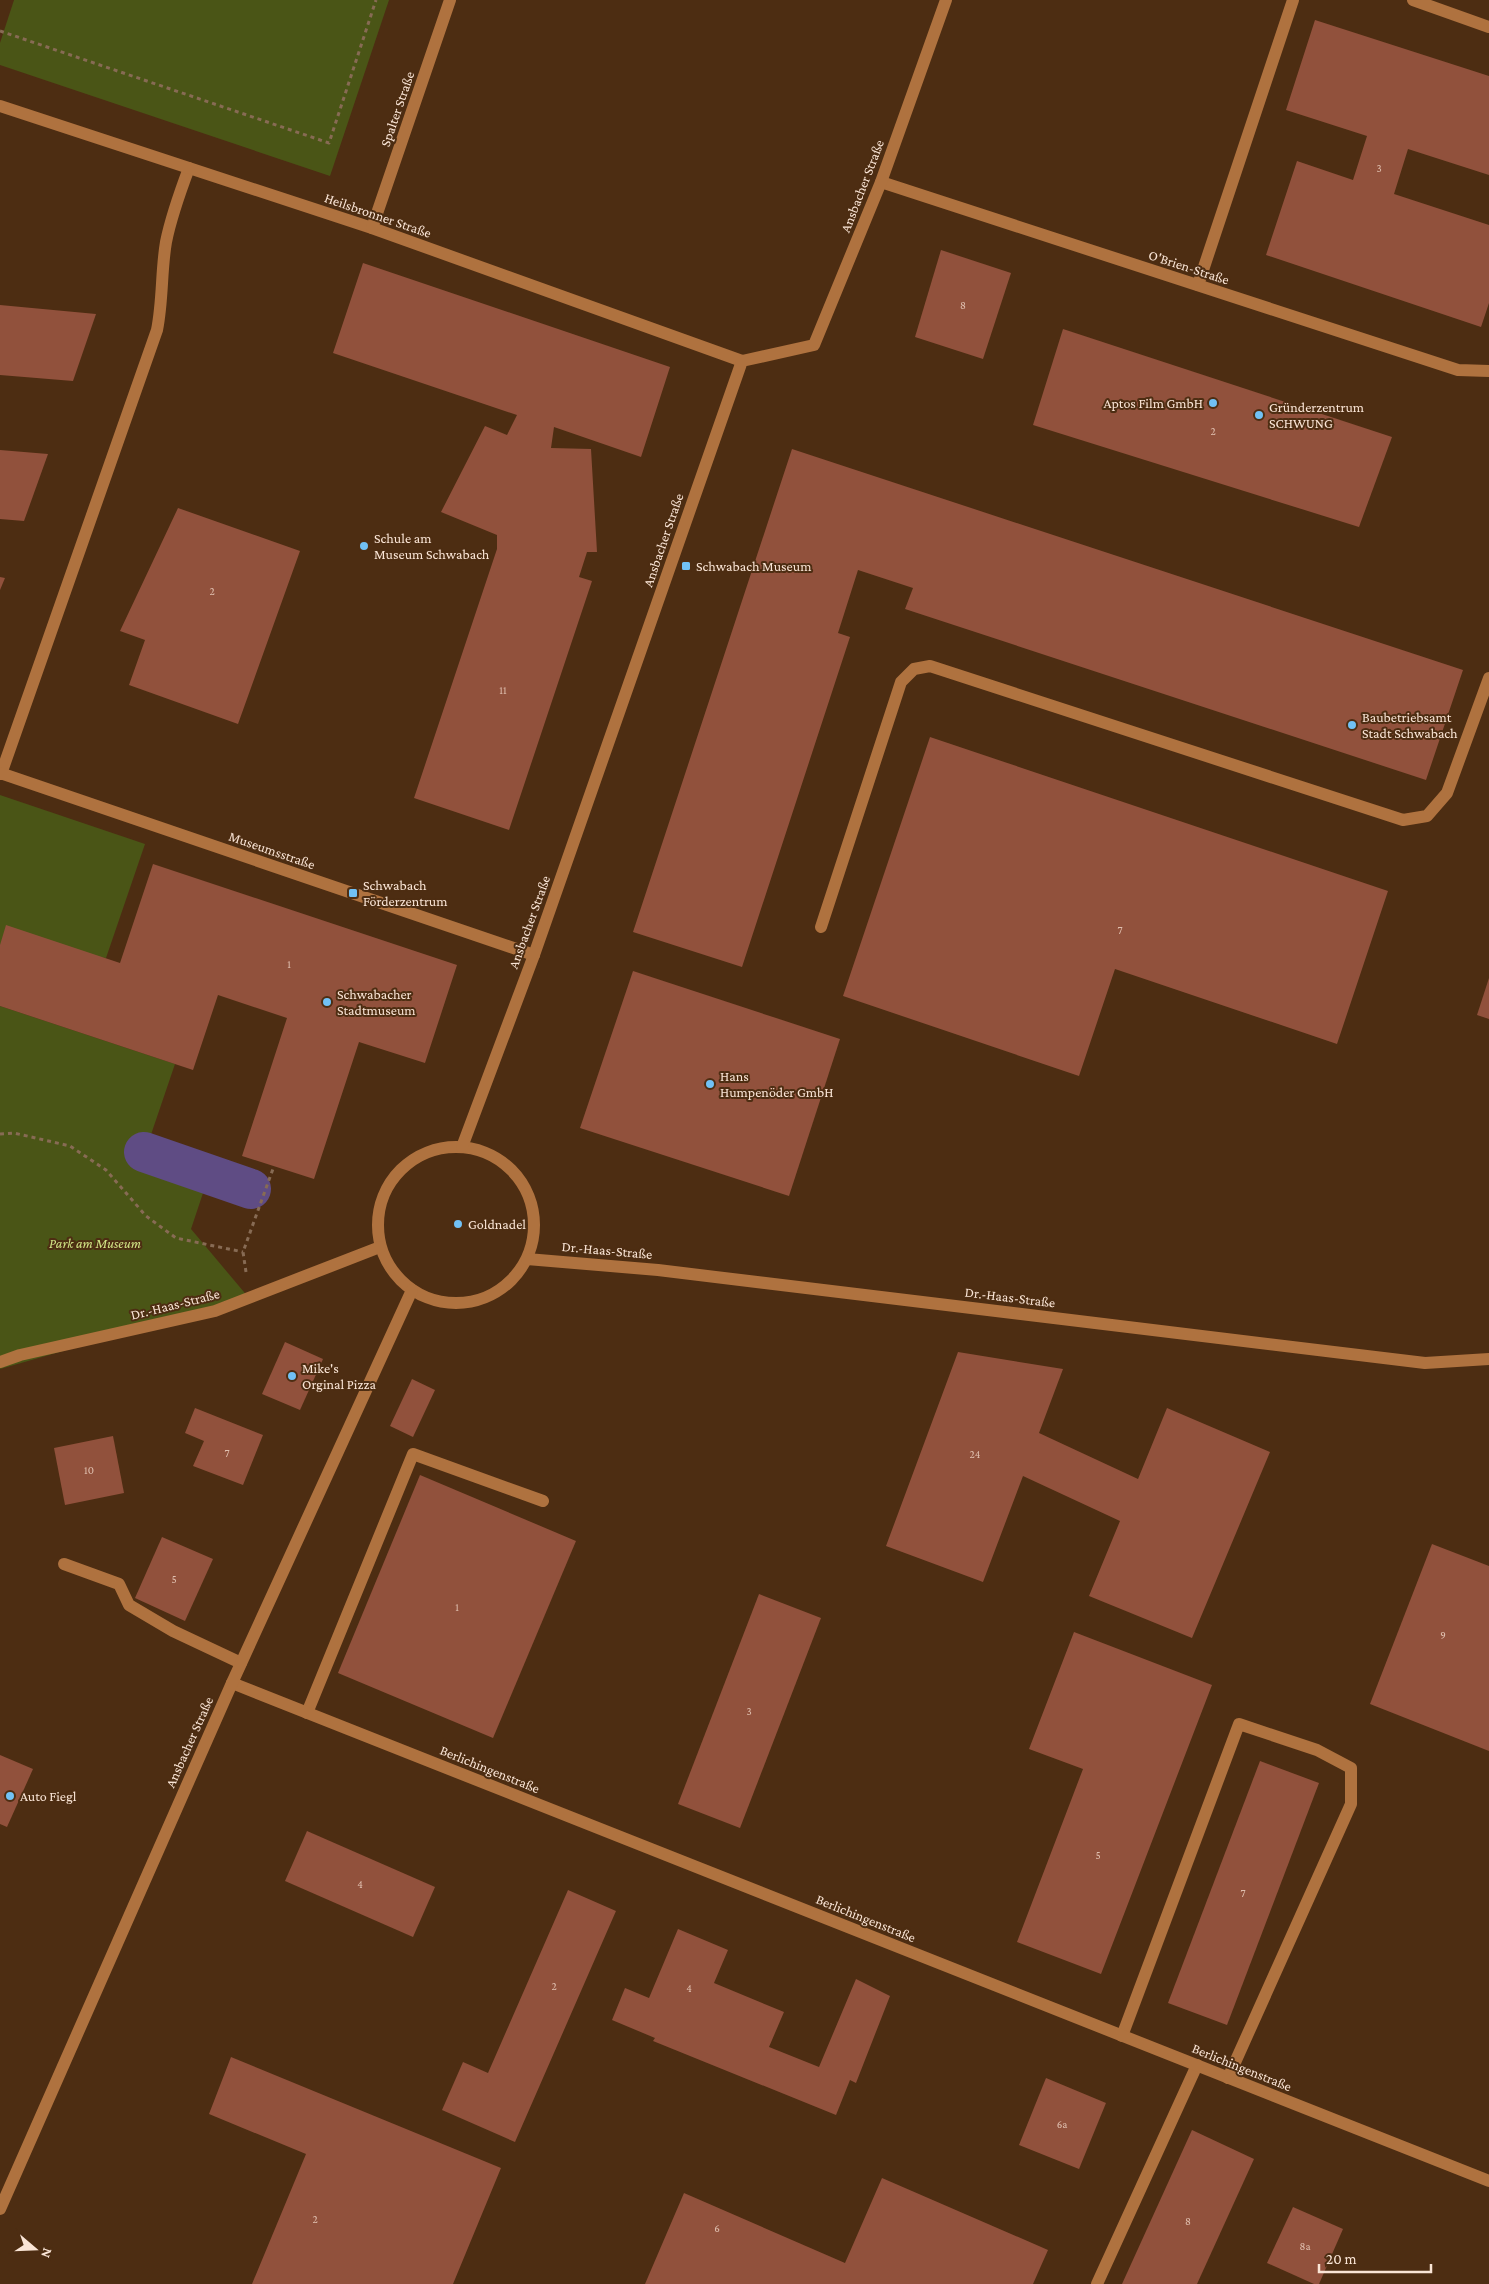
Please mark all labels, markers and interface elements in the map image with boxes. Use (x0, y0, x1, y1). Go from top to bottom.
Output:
street label: Spalter Straße (377, 69, 417, 149)
street label: Ansbacher Straße (837, 137, 887, 235)
house number: 3 (1376, 162, 1382, 174)
street label: Heilsbronner Straße (322, 189, 434, 241)
street label: O'Brien-Straße (1147, 246, 1231, 288)
house number: 8 (960, 299, 966, 311)
place label: Aptos Film GmbH (1104, 395, 1203, 411)
marker: Aptos Film GmbH (1207, 397, 1219, 409)
place label: Gründerzentrum SCHWUNG (1269, 399, 1364, 431)
marker: Gründerzentrum SCHWUNG (1253, 409, 1265, 421)
house number: 2 (1210, 425, 1216, 437)
street label: Ansbacher Straße (639, 491, 687, 589)
place label: Schule am Museum Schwabach (374, 530, 490, 562)
marker: Schule am Museum Schwabach (358, 540, 370, 552)
place label: Schwabach Museum (696, 558, 811, 574)
marker: Schwabach Museum (680, 560, 692, 572)
house number: 2 (209, 585, 215, 597)
house number: 11 (499, 684, 507, 696)
place label: Baubetriebsamt Stadt Schwabach (1362, 709, 1458, 741)
marker: Baubetriebsamt Stadt Schwabach (1346, 719, 1358, 731)
street label: Museumsstraße (227, 828, 317, 872)
street label: Ansbacher Straße (505, 873, 553, 971)
place label: Schwabach Förderzentrum (363, 877, 448, 909)
marker: Schwabach Förderzentrum (347, 887, 359, 899)
house number: 7 (1117, 924, 1123, 936)
house number: 1 (287, 958, 291, 970)
place label: Schwabacher Stadtmuseum (337, 986, 416, 1018)
marker: Schwabacher Stadtmuseum (321, 996, 333, 1008)
place label: Hans Humpenöder GmbH (720, 1068, 833, 1100)
marker: Hans Humpenöder GmbH (704, 1078, 716, 1090)
place label: Goldnadel (468, 1216, 526, 1232)
marker: Goldnadel (452, 1218, 464, 1230)
park label: Park am Museum (49, 1235, 141, 1251)
street label: Dr.-Haas-Straße (561, 1238, 653, 1262)
street label: Dr.-Haas-Straße (964, 1284, 1056, 1310)
street label: Dr.-Haas-Straße (129, 1285, 221, 1323)
place label: Mike's Orginal Pizza (302, 1360, 376, 1392)
marker: Mike's Orginal Pizza (286, 1370, 298, 1382)
house number: 7 (224, 1447, 230, 1459)
house number: 24 (970, 1448, 981, 1460)
house number: 10 (84, 1464, 94, 1476)
house number: 5 (171, 1573, 177, 1585)
house number: 1 (455, 1601, 459, 1613)
house number: 9 (1440, 1629, 1446, 1641)
street label: Ansbacher Straße (162, 1694, 216, 1790)
house number: 3 (746, 1705, 752, 1717)
street label: Berlichingenstraße (438, 1742, 542, 1796)
place label: Auto Fiegl (20, 1788, 77, 1804)
marker: Auto Fiegl (4, 1790, 16, 1802)
house number: 5 (1095, 1849, 1101, 1861)
house number: 4 (357, 1878, 363, 1890)
house number: 7 (1240, 1887, 1246, 1899)
street label: Berlichingenstraße (814, 1891, 918, 1945)
house number: 2 (551, 1980, 557, 1992)
house number: 4 (686, 1982, 692, 1994)
street label: Berlichingenstraße (1190, 2040, 1294, 2094)
house number: 6a (1057, 2118, 1067, 2130)
house number: 2 (312, 2213, 318, 2225)
house number: 8 (1185, 2215, 1191, 2227)
house number: 6 (714, 2222, 720, 2234)
north arrow (10, 2224, 60, 2274)
house number: 8a (1299, 2240, 1311, 2252)
scale bar (1319, 2242, 1432, 2274)
text: N (38, 2246, 56, 2261)
text: 20 m (1326, 2251, 1357, 2267)

